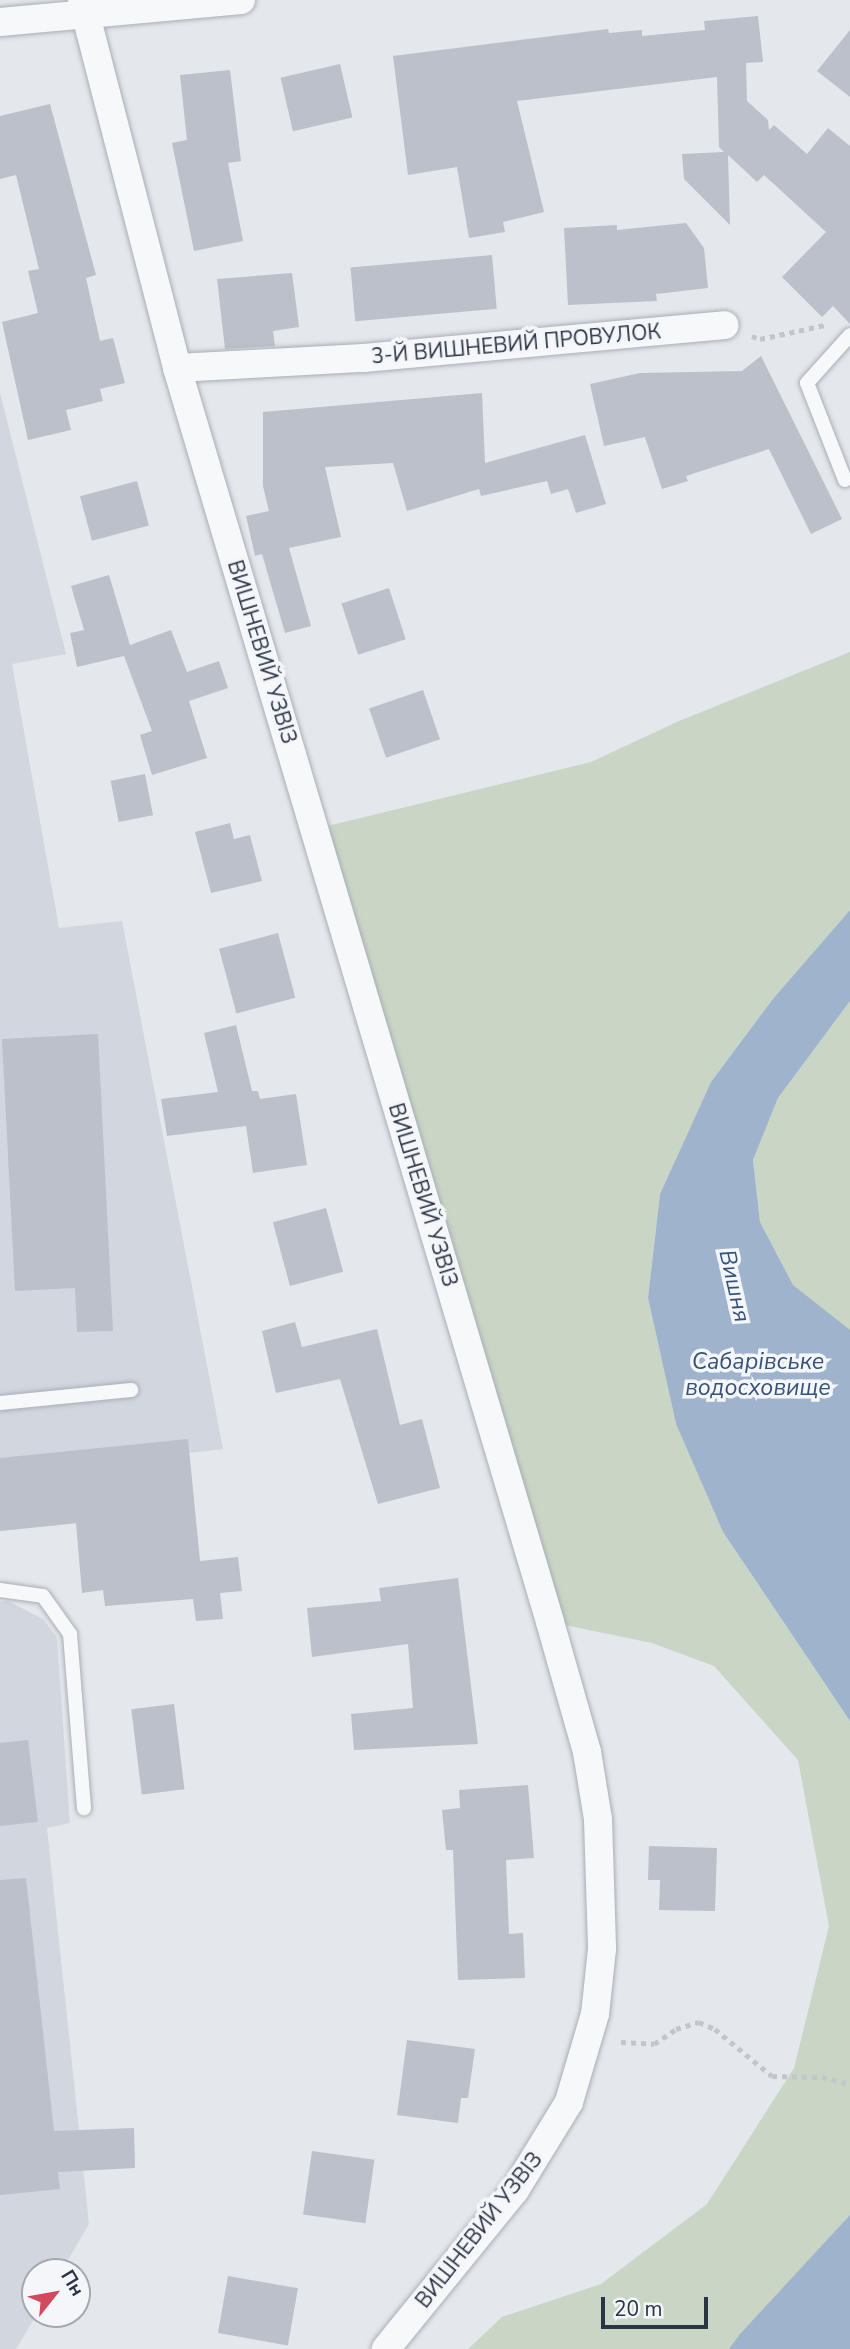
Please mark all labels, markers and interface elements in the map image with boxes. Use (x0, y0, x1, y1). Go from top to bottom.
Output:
street label: 3-Й ВИШНЕВИЙ ПРОВУЛОК (370, 319, 662, 369)
street label: ВИШНЕВИЙ УЗВІЗ (222, 557, 302, 747)
street label: ВИШНЕВИЙ УЗВІЗ (383, 1100, 463, 1290)
water label: Вишня (712, 1247, 756, 1325)
water label: Сабарівське водосховище (685, 1348, 831, 1402)
street label: ВИШНЕВИЙ УЗВІЗ (410, 2147, 548, 2313)
north arrow (21, 2258, 91, 2328)
text: Пн (54, 2265, 90, 2301)
scale bar (605, 2282, 712, 2326)
text: 20 m (614, 2295, 663, 2323)

